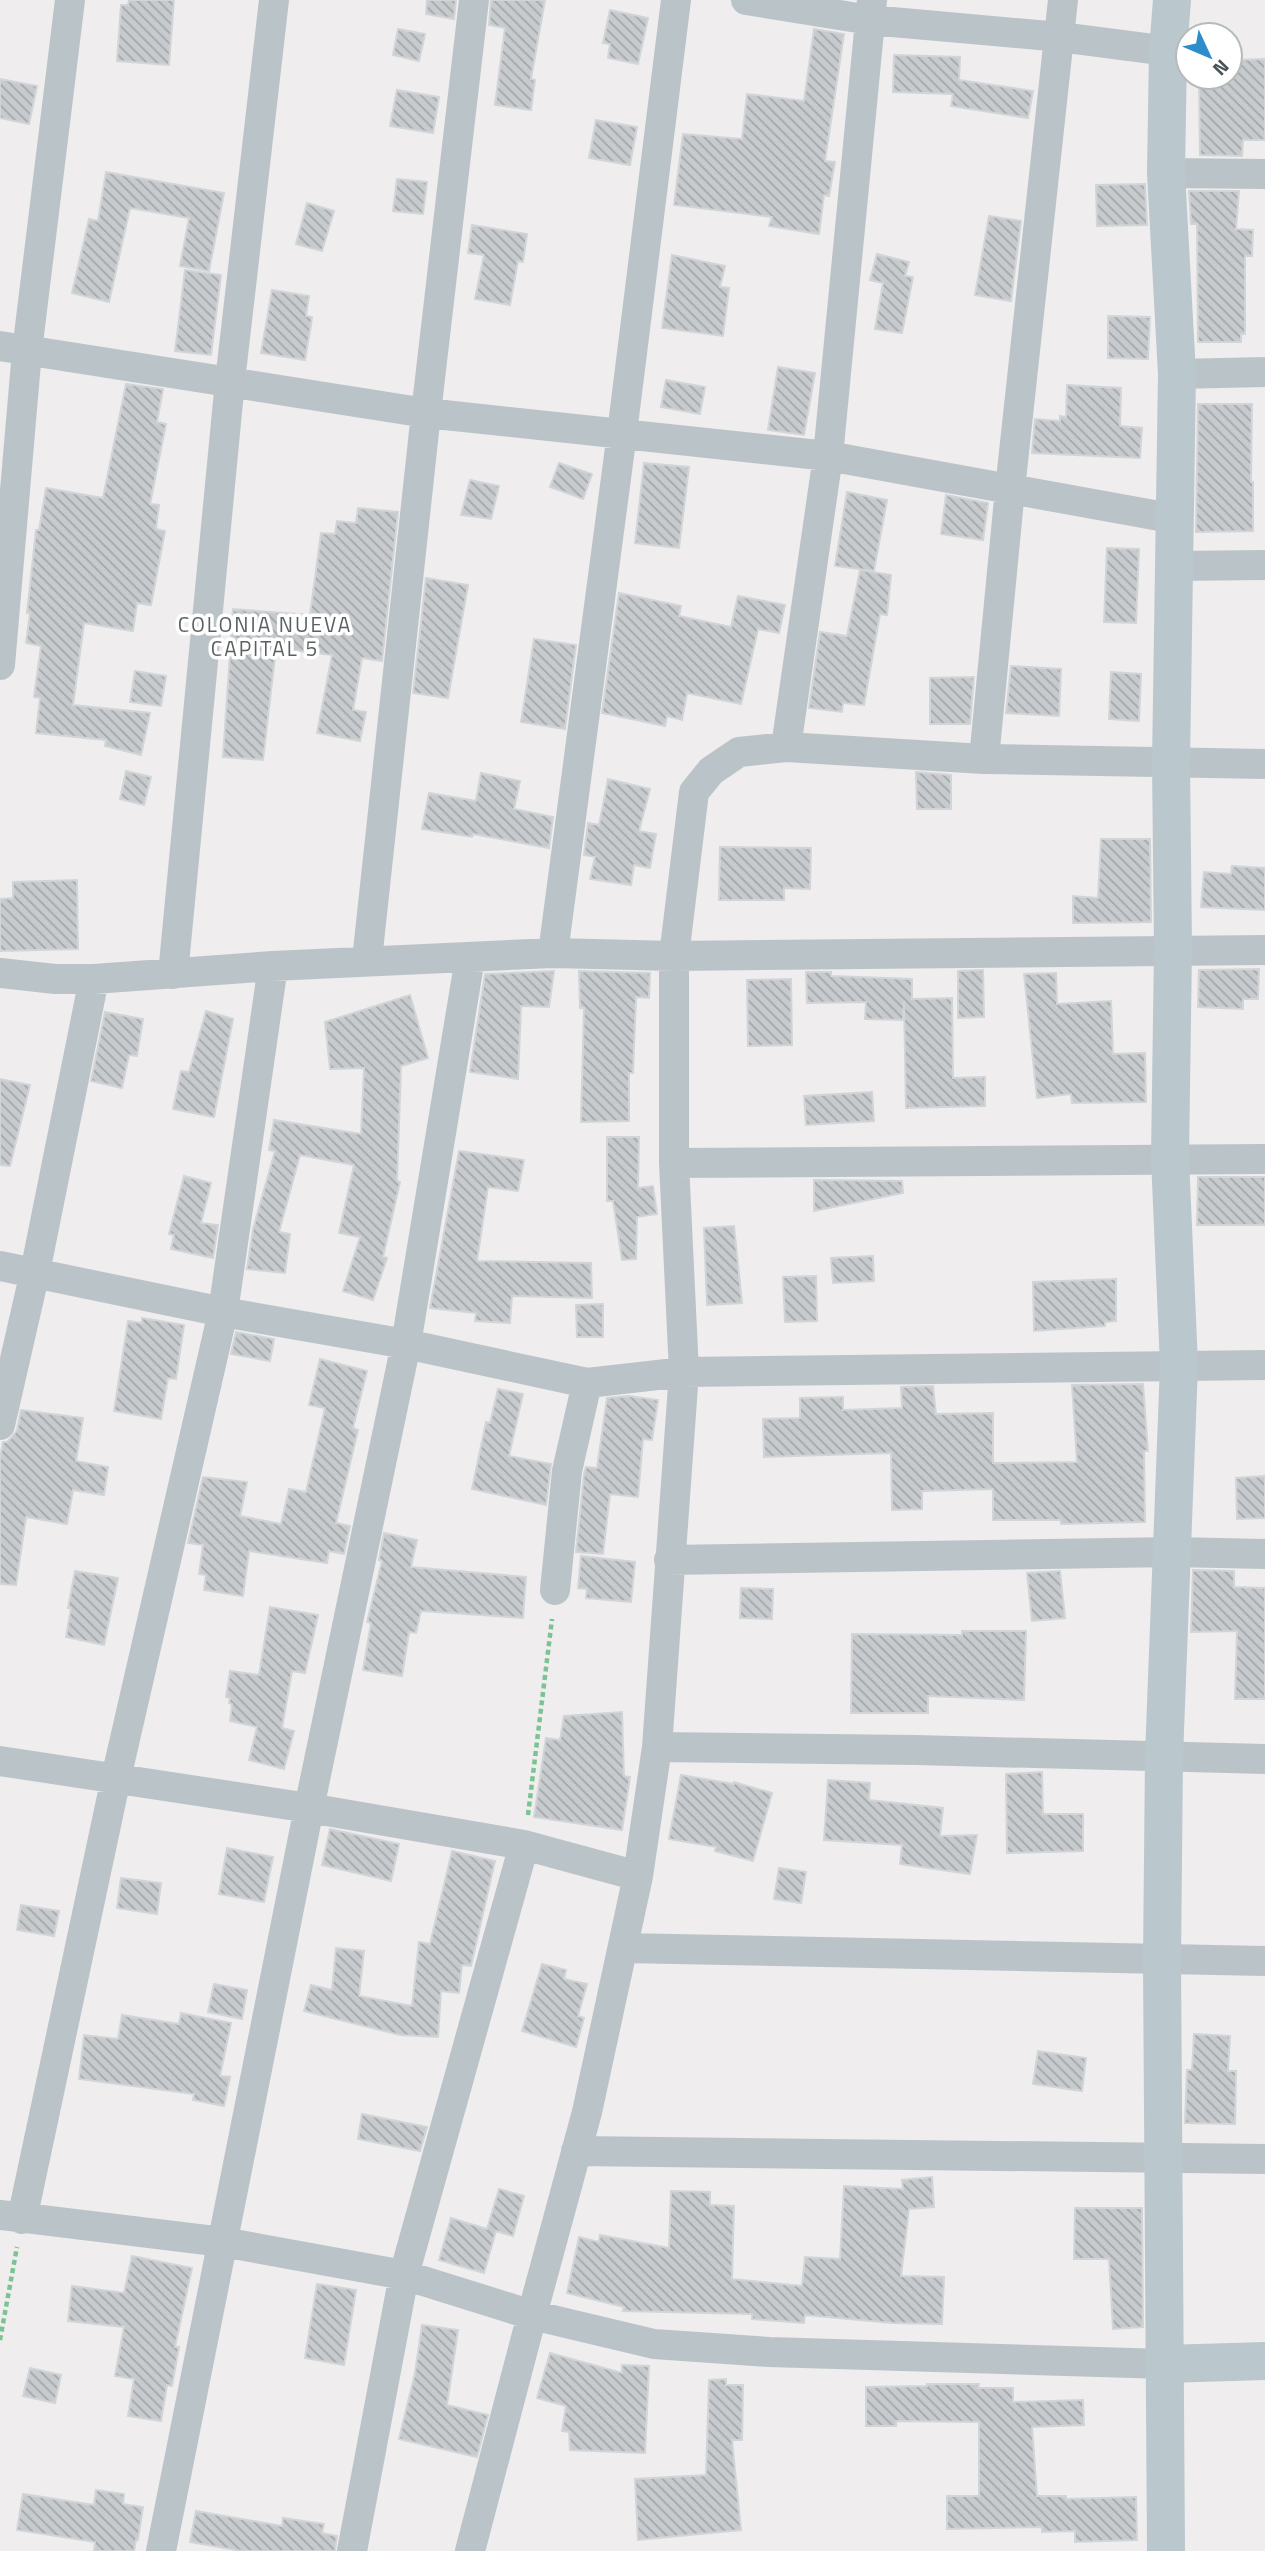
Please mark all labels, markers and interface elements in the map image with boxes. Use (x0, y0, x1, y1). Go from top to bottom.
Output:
north arrow (1174, 21, 1244, 91)
text: N (1207, 53, 1237, 83)
district label: COLONIA NUEVA CAPITAL 5 (178, 608, 352, 664)

